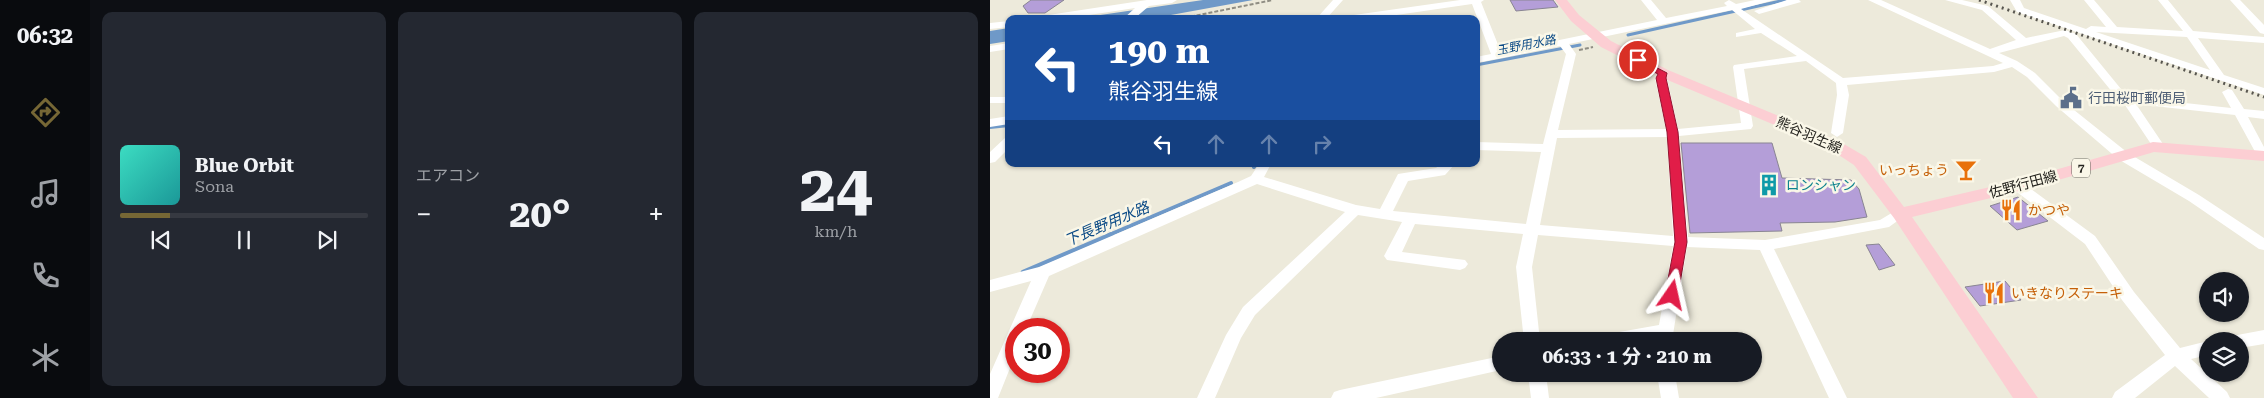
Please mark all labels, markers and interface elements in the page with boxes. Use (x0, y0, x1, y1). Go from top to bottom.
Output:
text: 06:32 (17, 23, 73, 48)
text: 190 m (1108, 31, 1209, 72)
water label: 玉野用水路 (1495, 32, 1558, 58)
icon: left (1025, 35, 1090, 100)
pin (1617, 39, 1659, 81)
icon: arrive (1624, 46, 1652, 74)
text: 熊谷羽生線 (1108, 79, 1218, 104)
public building icon: 行田桜町郵便局 (2058, 85, 2084, 111)
place label: 行田桜町郵便局 (2088, 90, 2186, 106)
icon: directions (28, 95, 63, 130)
street label: 熊谷羽生線 (1774, 113, 1844, 157)
icon: left (1149, 130, 1177, 158)
icon: ahead (1202, 130, 1230, 158)
icon: ahead (1255, 130, 1283, 158)
icon: right (1308, 130, 1336, 158)
text: 24 (800, 151, 872, 227)
text: Blue Orbit (195, 154, 294, 177)
bar icon: いっちょう (1953, 157, 1979, 183)
road number: 7 (2072, 158, 2090, 178)
place label: いっちょう (1879, 162, 1949, 178)
text: エアコン (416, 166, 480, 185)
street label: 佐野行田線 (1987, 167, 2059, 201)
building icon: ロンシャン (1756, 172, 1782, 198)
icon: music (28, 176, 63, 211)
text: Sona (195, 177, 234, 196)
place label: ロンシャン (1786, 177, 1856, 193)
text: 20° (509, 192, 571, 236)
water label: 下長野用水路 (1062, 197, 1154, 250)
restaurant icon: かつや (1998, 197, 2024, 223)
text: − (416, 198, 432, 231)
text: + (648, 198, 664, 231)
place label: かつや (2028, 202, 2070, 218)
text: km/h (815, 222, 857, 241)
icon: previous (147, 226, 175, 254)
icon: pause (230, 226, 258, 254)
icon: next (313, 226, 341, 254)
icon: phone (28, 258, 63, 293)
position arrow (1645, 268, 1697, 320)
map controls (2199, 272, 2249, 382)
button: sound (2199, 272, 2249, 322)
restaurant icon: いきなりステーキ (1981, 280, 2007, 306)
place label: いきなりステーキ (2011, 285, 2123, 301)
speed limit sign: 30 (1005, 318, 1070, 383)
button: layers (2199, 332, 2249, 382)
icon: climate (28, 340, 63, 375)
text: 06:33 · 1 分 · 210 m (1542, 345, 1712, 368)

